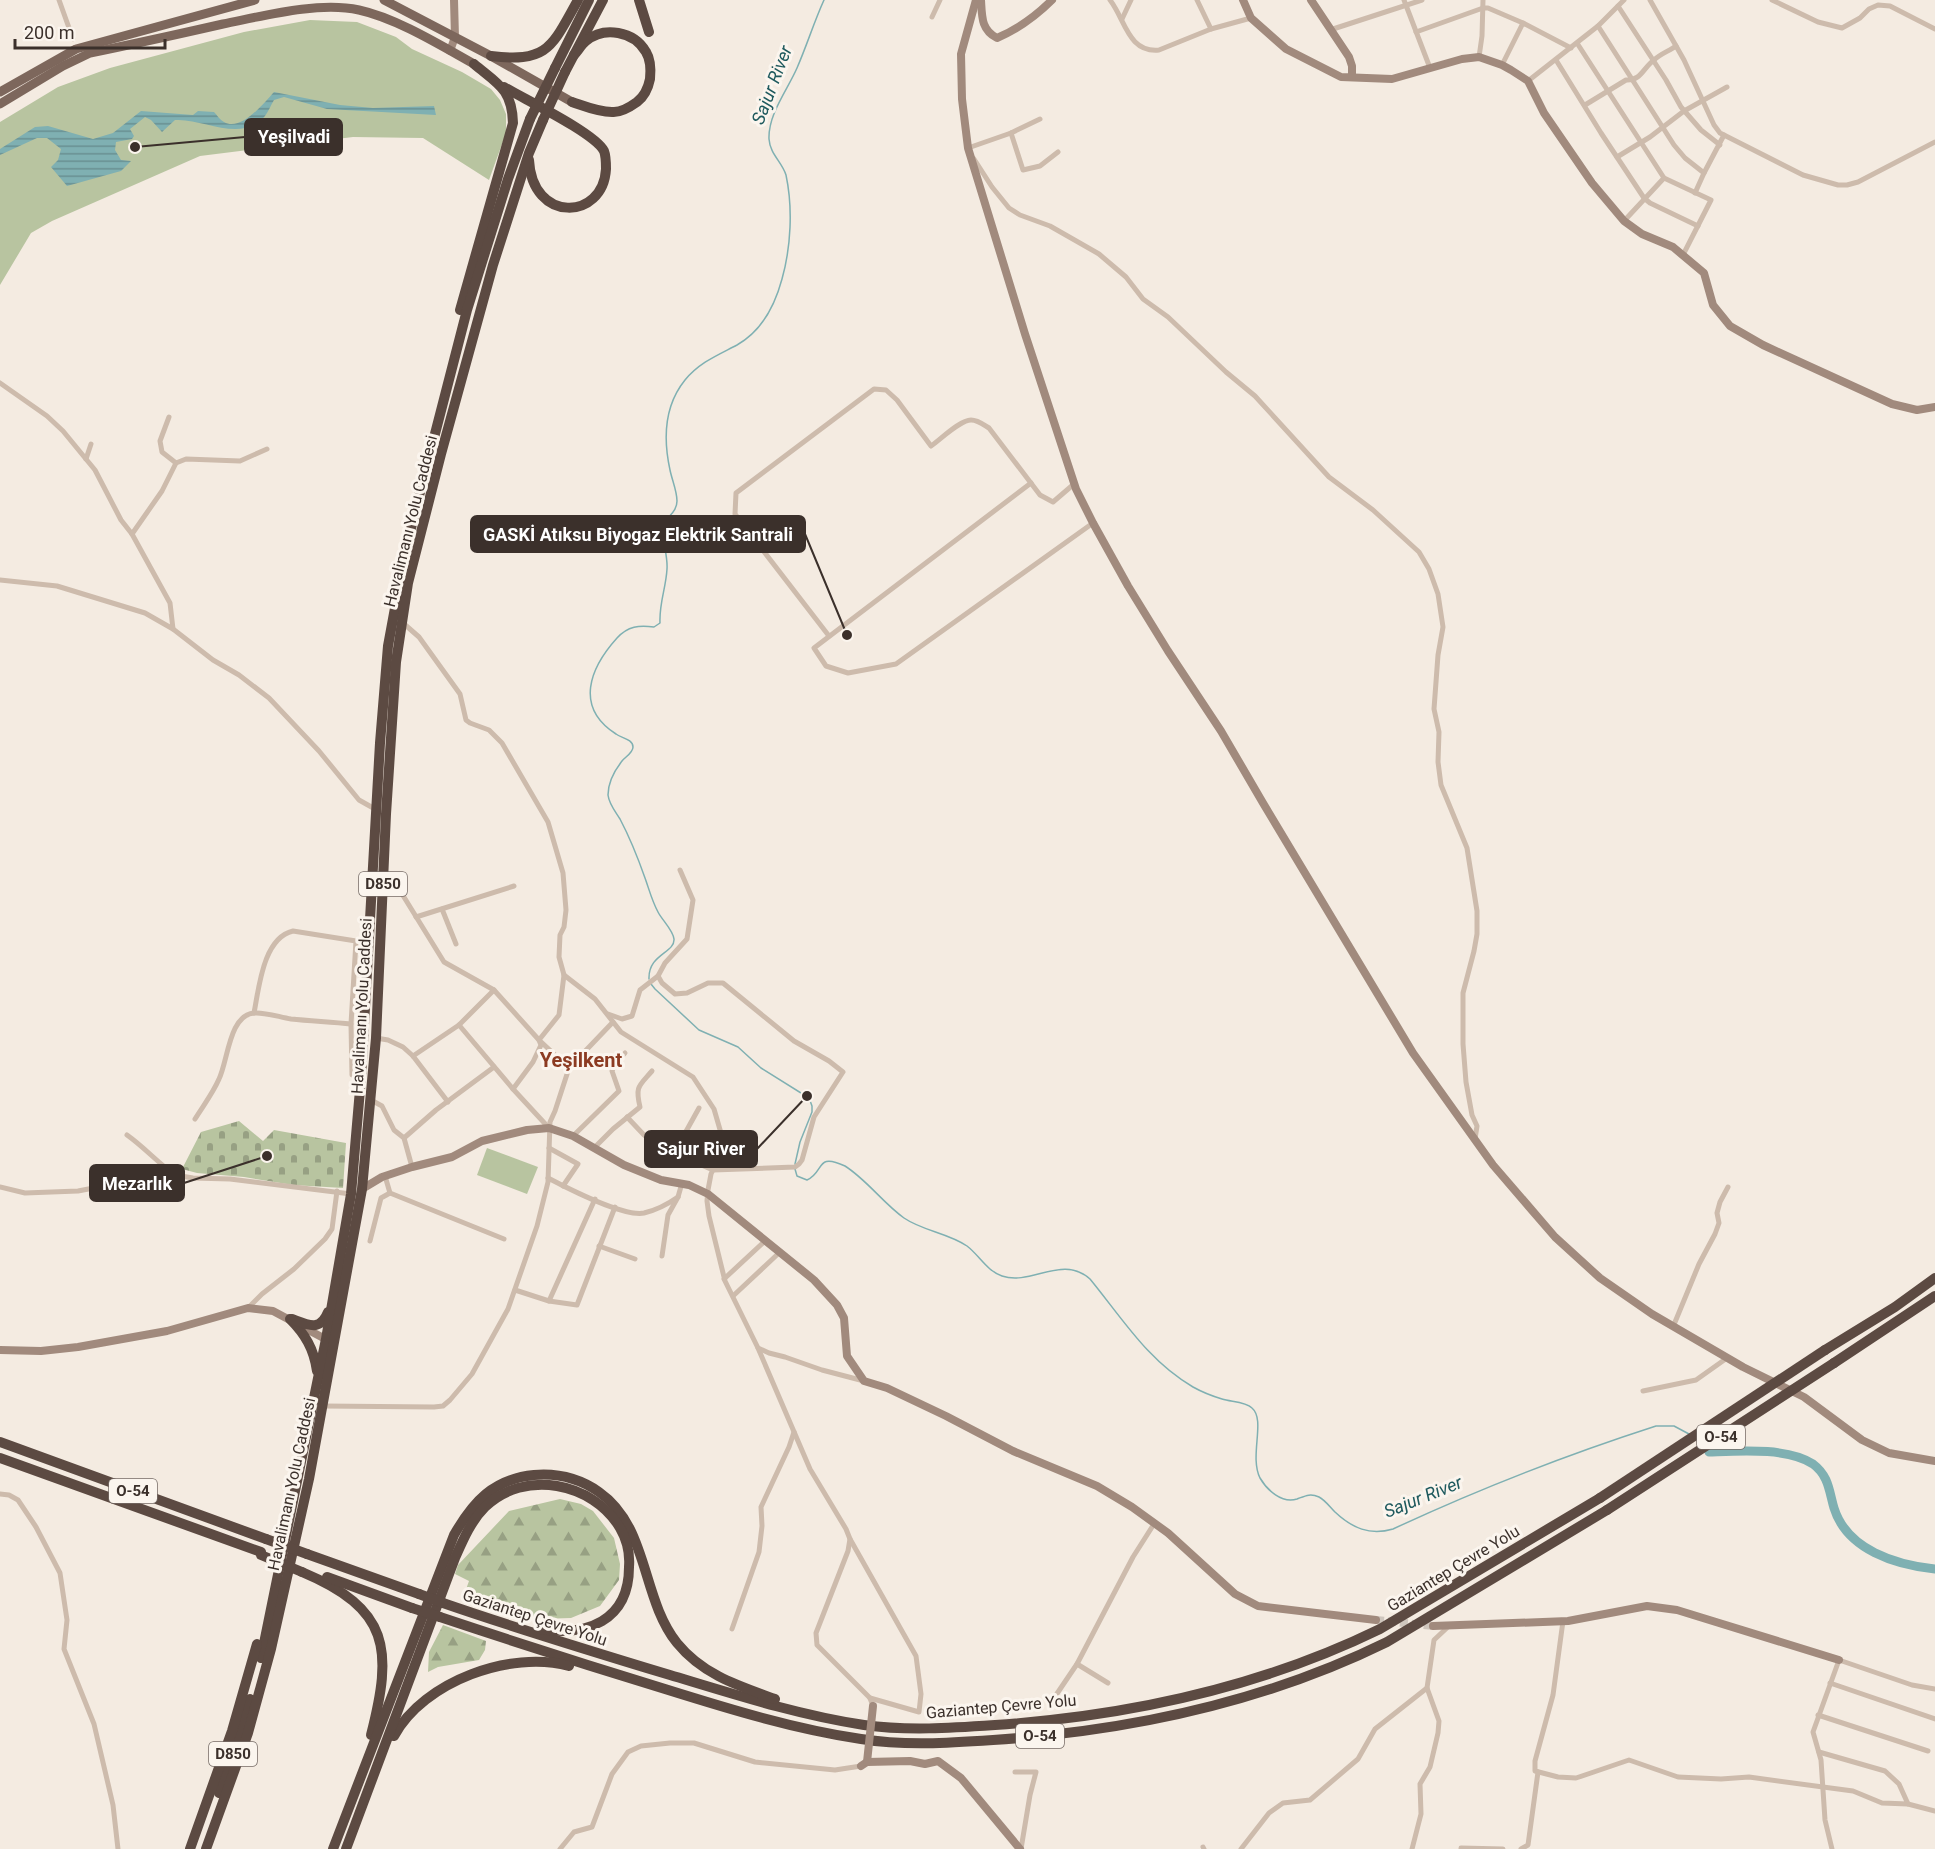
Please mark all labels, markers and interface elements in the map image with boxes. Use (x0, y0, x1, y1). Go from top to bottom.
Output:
scale bar (15, 12, 165, 50)
text: 200 m (24, 22, 75, 43)
water label: Sajur River (747, 42, 797, 127)
callout: Yeşilvadi (245, 119, 342, 155)
text: Yeşilvadi (258, 126, 330, 147)
street label: Havalimanı Yolu Caddesi (380, 433, 441, 609)
callout: GASKİ Atıksu Biyogaz Elektrik Santrali (471, 516, 805, 552)
text: GASKİ Atıksu Biyogaz Elektrik Santrali (483, 524, 793, 545)
road number: D850 (359, 872, 407, 896)
street label: Havalimanı Yolu Caddesi (347, 917, 376, 1095)
district label: Yeşilkent (540, 1048, 623, 1072)
callout: Sajur River (645, 1131, 757, 1167)
text: Sajur River (657, 1138, 745, 1159)
callout: Mezarlık (90, 1165, 184, 1201)
text: Mezarlık (102, 1173, 172, 1194)
street label: Havalimanı Yolu Caddesi (264, 1396, 319, 1572)
road number: O-54 (1697, 1425, 1745, 1449)
water label: Sajur River (1381, 1471, 1466, 1522)
road number: O-54 (109, 1479, 157, 1503)
street label: Gaziantep Çevre Yolu (1384, 1521, 1523, 1615)
street label: Gaziantep Çevre Yolu (460, 1585, 610, 1650)
street label: Gaziantep Çevre Yolu (925, 1690, 1077, 1723)
road number: O-54 (1016, 1724, 1064, 1748)
road number: D850 (209, 1742, 257, 1766)

